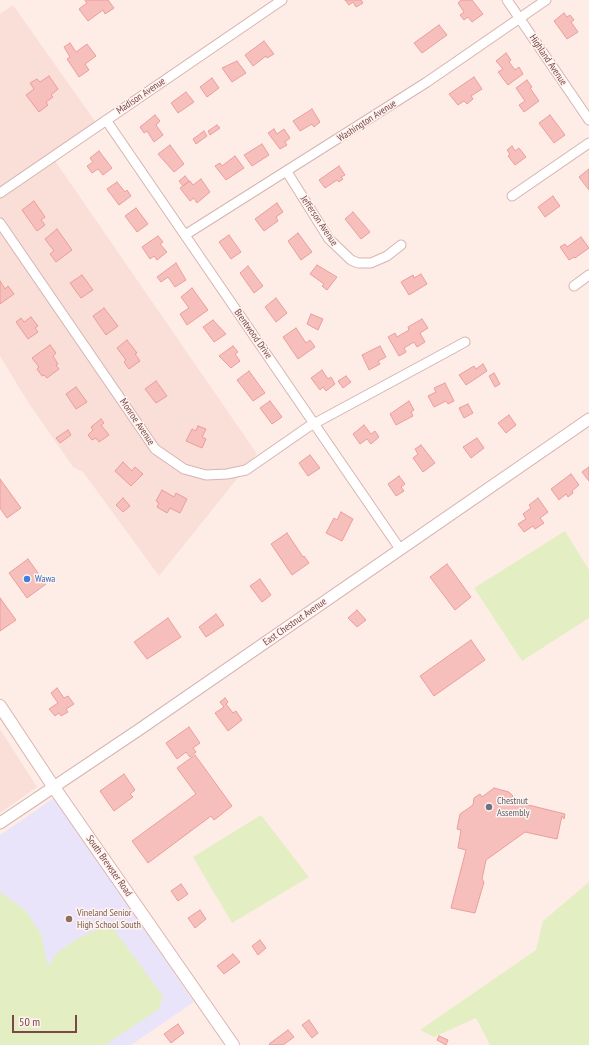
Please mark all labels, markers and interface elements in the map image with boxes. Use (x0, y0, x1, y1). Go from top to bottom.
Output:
street label: Highland Avenue (527, 32, 569, 88)
street label: Madison Avenue (114, 75, 168, 117)
street label: Washington Avenue (335, 97, 399, 145)
street label: Jefferson Avenue (298, 194, 340, 248)
street label: Brentwood Drive (232, 307, 274, 361)
street label: Monroe Avenue (117, 396, 157, 448)
place label: Wawa (35, 573, 55, 585)
marker: Wawa (22, 574, 32, 584)
street label: East Chestnut Avenue (261, 596, 329, 648)
place label: Chestnut Assembly (497, 795, 530, 818)
marker: Chestnut Assembly (484, 802, 494, 812)
street label: South Brewster Road (84, 833, 134, 899)
place label: Vineland Senior High School South (77, 907, 141, 930)
marker: Vineland Senior High School South (64, 914, 74, 924)
scale bar (14, 1007, 79, 1033)
text: 50 m (19, 1014, 40, 1029)

